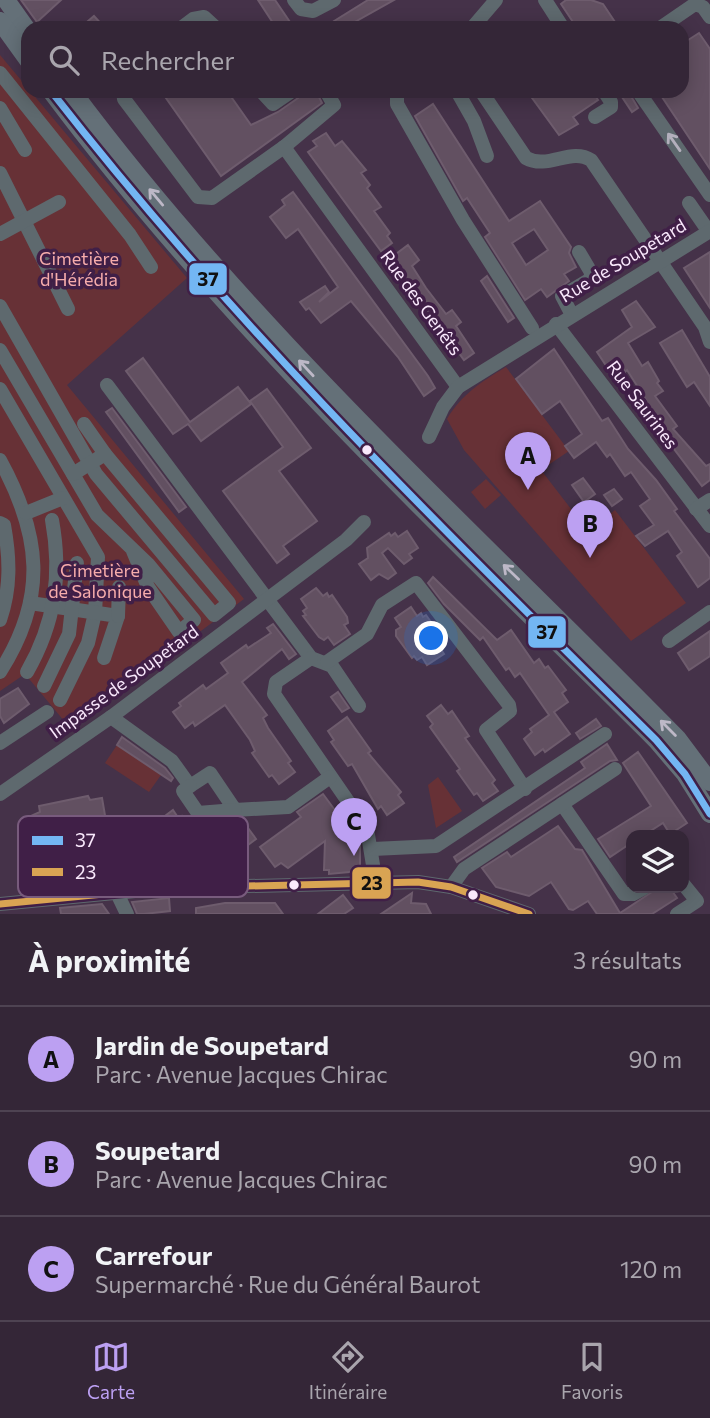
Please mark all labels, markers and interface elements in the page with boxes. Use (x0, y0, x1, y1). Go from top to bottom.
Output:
search box (21, 21, 689, 98)
icon: search (45, 41, 83, 79)
text: Rechercher (101, 44, 235, 75)
one-way arrow (667, 133, 681, 152)
one-way arrow (148, 189, 163, 207)
street label: Rue de Soupetard (555, 214, 690, 307)
street label: Rue des Genêts (376, 246, 467, 359)
park label: Cimetière d'Hérédia (39, 247, 119, 290)
line badge: 37 (188, 262, 228, 296)
text: 37 (197, 267, 219, 290)
street label: Rue Saurines (602, 356, 683, 453)
one-way arrow (298, 359, 315, 376)
pin: A (505, 432, 551, 490)
unlabelled marker (360, 443, 374, 457)
pin: B (567, 500, 613, 558)
park label: Cimetière de Salonique (48, 559, 152, 602)
one-way arrow (503, 563, 520, 580)
line badge: 37 (527, 615, 567, 649)
street label: Impasse de Soupetard (45, 620, 202, 743)
text: 37 (536, 620, 558, 643)
your location (414, 621, 448, 655)
one-way arrow (660, 720, 677, 737)
pin: C (331, 798, 377, 856)
legend (18, 816, 248, 897)
text: 37 (75, 828, 96, 851)
map controls (626, 830, 689, 893)
button: layers (626, 830, 689, 893)
text: 23 (75, 860, 96, 883)
line badge: 23 (351, 866, 392, 900)
text: 23 (361, 871, 383, 894)
unlabelled marker (287, 878, 301, 892)
unlabelled marker (466, 888, 480, 902)
text: À proximité (28, 941, 190, 978)
text: 3 résultats (573, 946, 682, 974)
text: Jardin de Soupetard (95, 1029, 329, 1060)
text: A (43, 1045, 59, 1073)
text: 90 m (629, 1045, 682, 1073)
text: Parc · Avenue Jacques Chirac (95, 1060, 388, 1088)
text: Soupetard (95, 1134, 220, 1165)
text: B (43, 1150, 59, 1178)
text: 90 m (629, 1150, 682, 1178)
text: Parc · Avenue Jacques Chirac (95, 1165, 388, 1193)
text: Carrefour (95, 1239, 212, 1270)
text: C (43, 1255, 59, 1283)
text: 120 m (620, 1255, 682, 1283)
text: Supermarché · Rue du Général Baurot (95, 1270, 480, 1298)
tab: Carte (87, 1338, 135, 1403)
tab: Itinéraire (309, 1338, 387, 1403)
tab: Favoris (561, 1338, 623, 1403)

